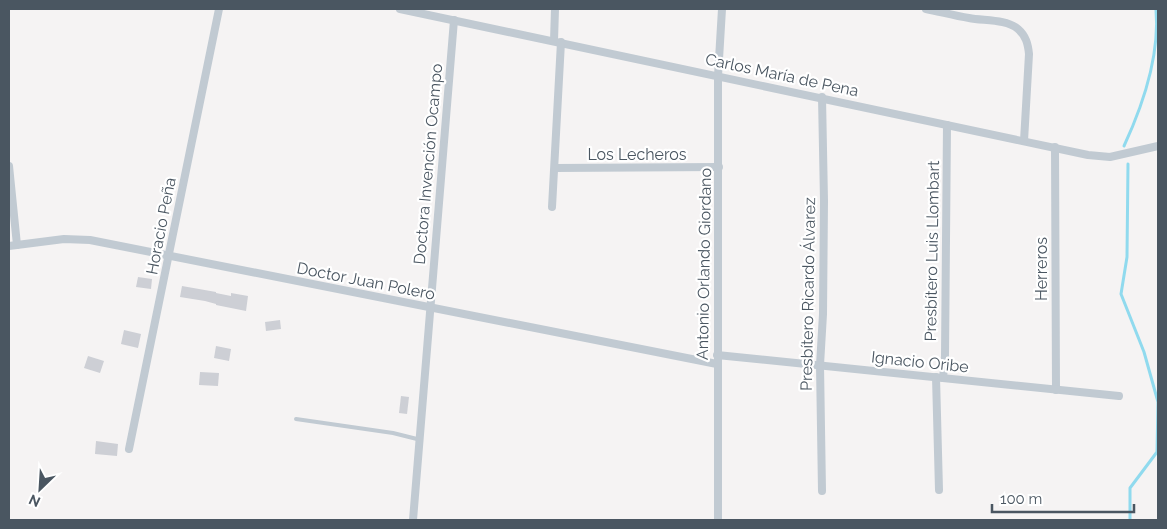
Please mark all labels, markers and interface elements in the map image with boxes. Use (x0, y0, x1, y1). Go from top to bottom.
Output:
street label: Carlos María de Pena (704, 49, 860, 101)
street label: Doctora Invención Ocampo (410, 63, 446, 265)
street label: Los Lecheros (587, 145, 687, 164)
street label: Presbítero Luis Llombart (921, 160, 943, 342)
street label: Antonio Orlando Giordano (693, 168, 715, 360)
street label: Horacio Peña (142, 176, 180, 276)
street label: Presbítero Ricardo Álvarez (796, 197, 819, 391)
street label: Herreros (1032, 237, 1051, 301)
street label: Doctor Juan Polero (295, 258, 437, 304)
street label: Ignacio Oribe (870, 347, 970, 377)
north arrow (15, 464, 65, 514)
scale bar (992, 482, 1134, 514)
text: 100 m (1000, 490, 1042, 508)
text: N (26, 491, 43, 510)

